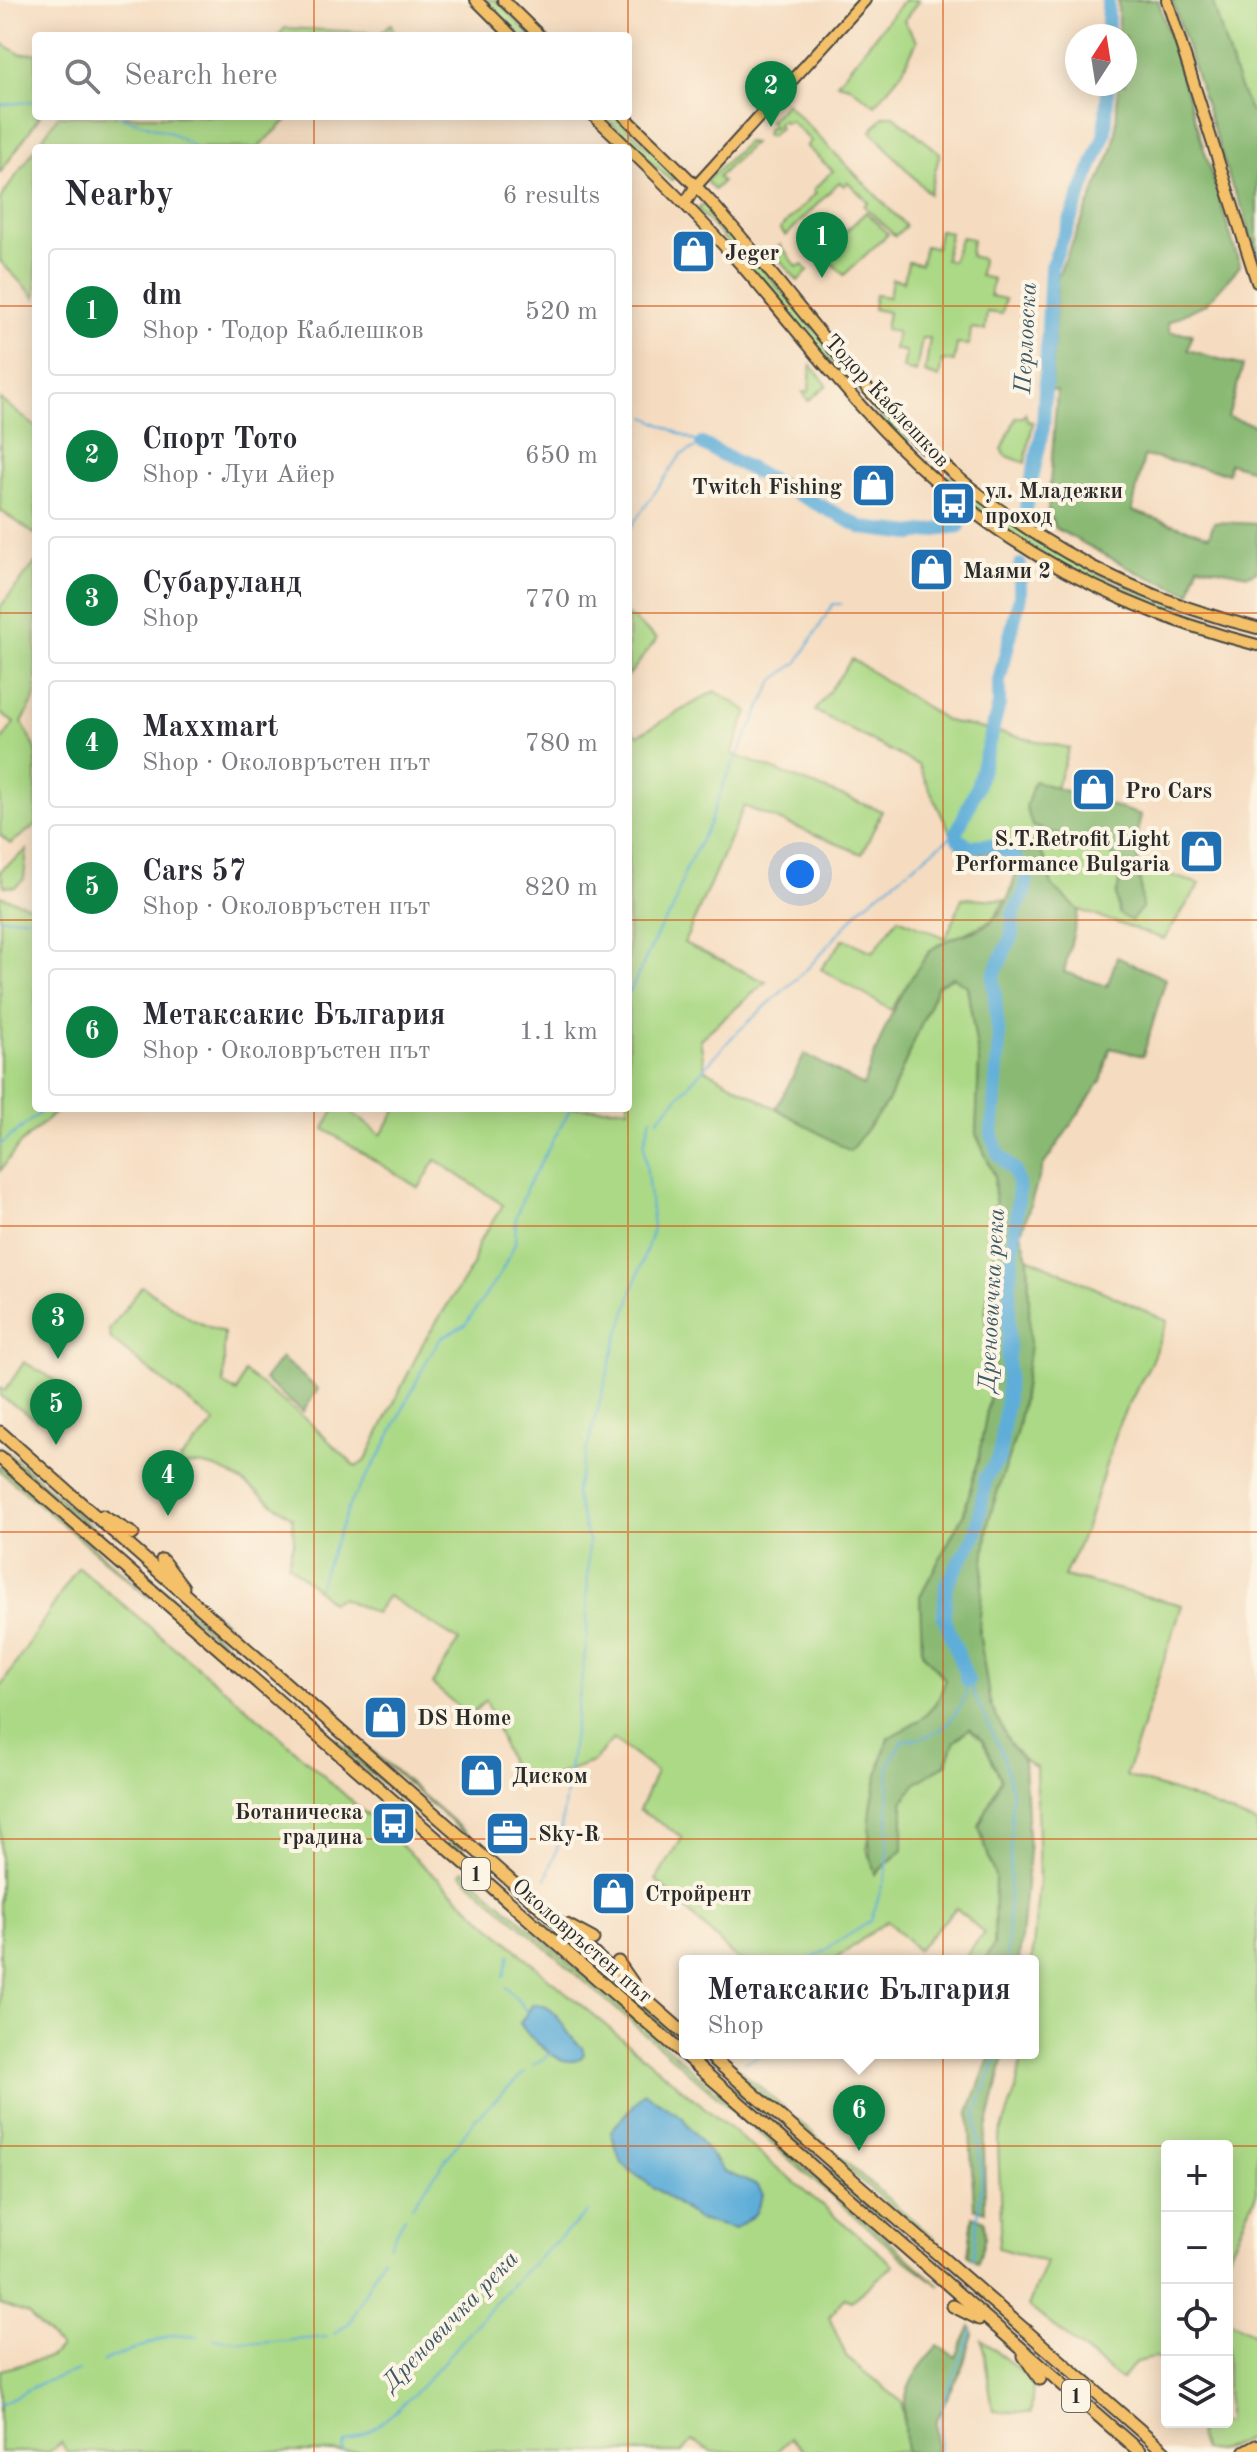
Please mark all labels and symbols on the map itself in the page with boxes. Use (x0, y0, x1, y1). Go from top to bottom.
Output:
north arrow (1065, 24, 1137, 96)
pin: 2 (745, 61, 797, 127)
pin: 1 (796, 212, 848, 278)
shop icon: Jeger (670, 228, 718, 276)
place label: Jeger (725, 243, 779, 265)
water label: Перловска (1012, 282, 1042, 395)
street label: Тодор Каблешков (820, 331, 953, 472)
shop icon: Twitch Fishing (849, 462, 897, 510)
place label: Twitch Fishing (692, 477, 842, 499)
bus stop icon: ул. Младежки проход (930, 479, 978, 527)
place label: ул. Младежки проход (985, 481, 1123, 528)
shop icon: Маями 2 (908, 546, 956, 594)
place label: Маями 2 (963, 561, 1051, 583)
shop icon: Pro Cars (1070, 766, 1118, 814)
place label: Pro Cars (1125, 781, 1212, 803)
shop icon: S.T.Retrofit Light Performance Bulgaria (1177, 827, 1225, 875)
place label: S.T.Retrofit Light Performance Bulgaria (954, 829, 1170, 876)
your location (780, 854, 820, 894)
water label: Дреновичка река (976, 1207, 1010, 1396)
pin: 3 (32, 1293, 84, 1359)
pin: 5 (30, 1379, 82, 1445)
pin: 4 (142, 1450, 194, 1516)
shop icon: DS Home (362, 1693, 410, 1741)
place label: DS Home (417, 1708, 511, 1730)
shop icon: Диском (457, 1751, 505, 1799)
place label: Диском (512, 1766, 588, 1788)
bus stop icon: Ботаническа градина (370, 1800, 418, 1848)
place label: Ботаническа градина (235, 1802, 363, 1849)
office icon: Sky-R (483, 1809, 531, 1857)
place label: Sky-R (538, 1824, 600, 1846)
road number: 1 (462, 1858, 490, 1890)
shop icon: Стройрент (590, 1869, 638, 1917)
street label: Околовръстен път (507, 1875, 656, 2008)
place label: Стройрент (645, 1884, 751, 1906)
pin: 6 (833, 2085, 885, 2151)
water label: Дреновичка река (377, 2247, 524, 2398)
road number: 1 (1062, 2380, 1090, 2412)

